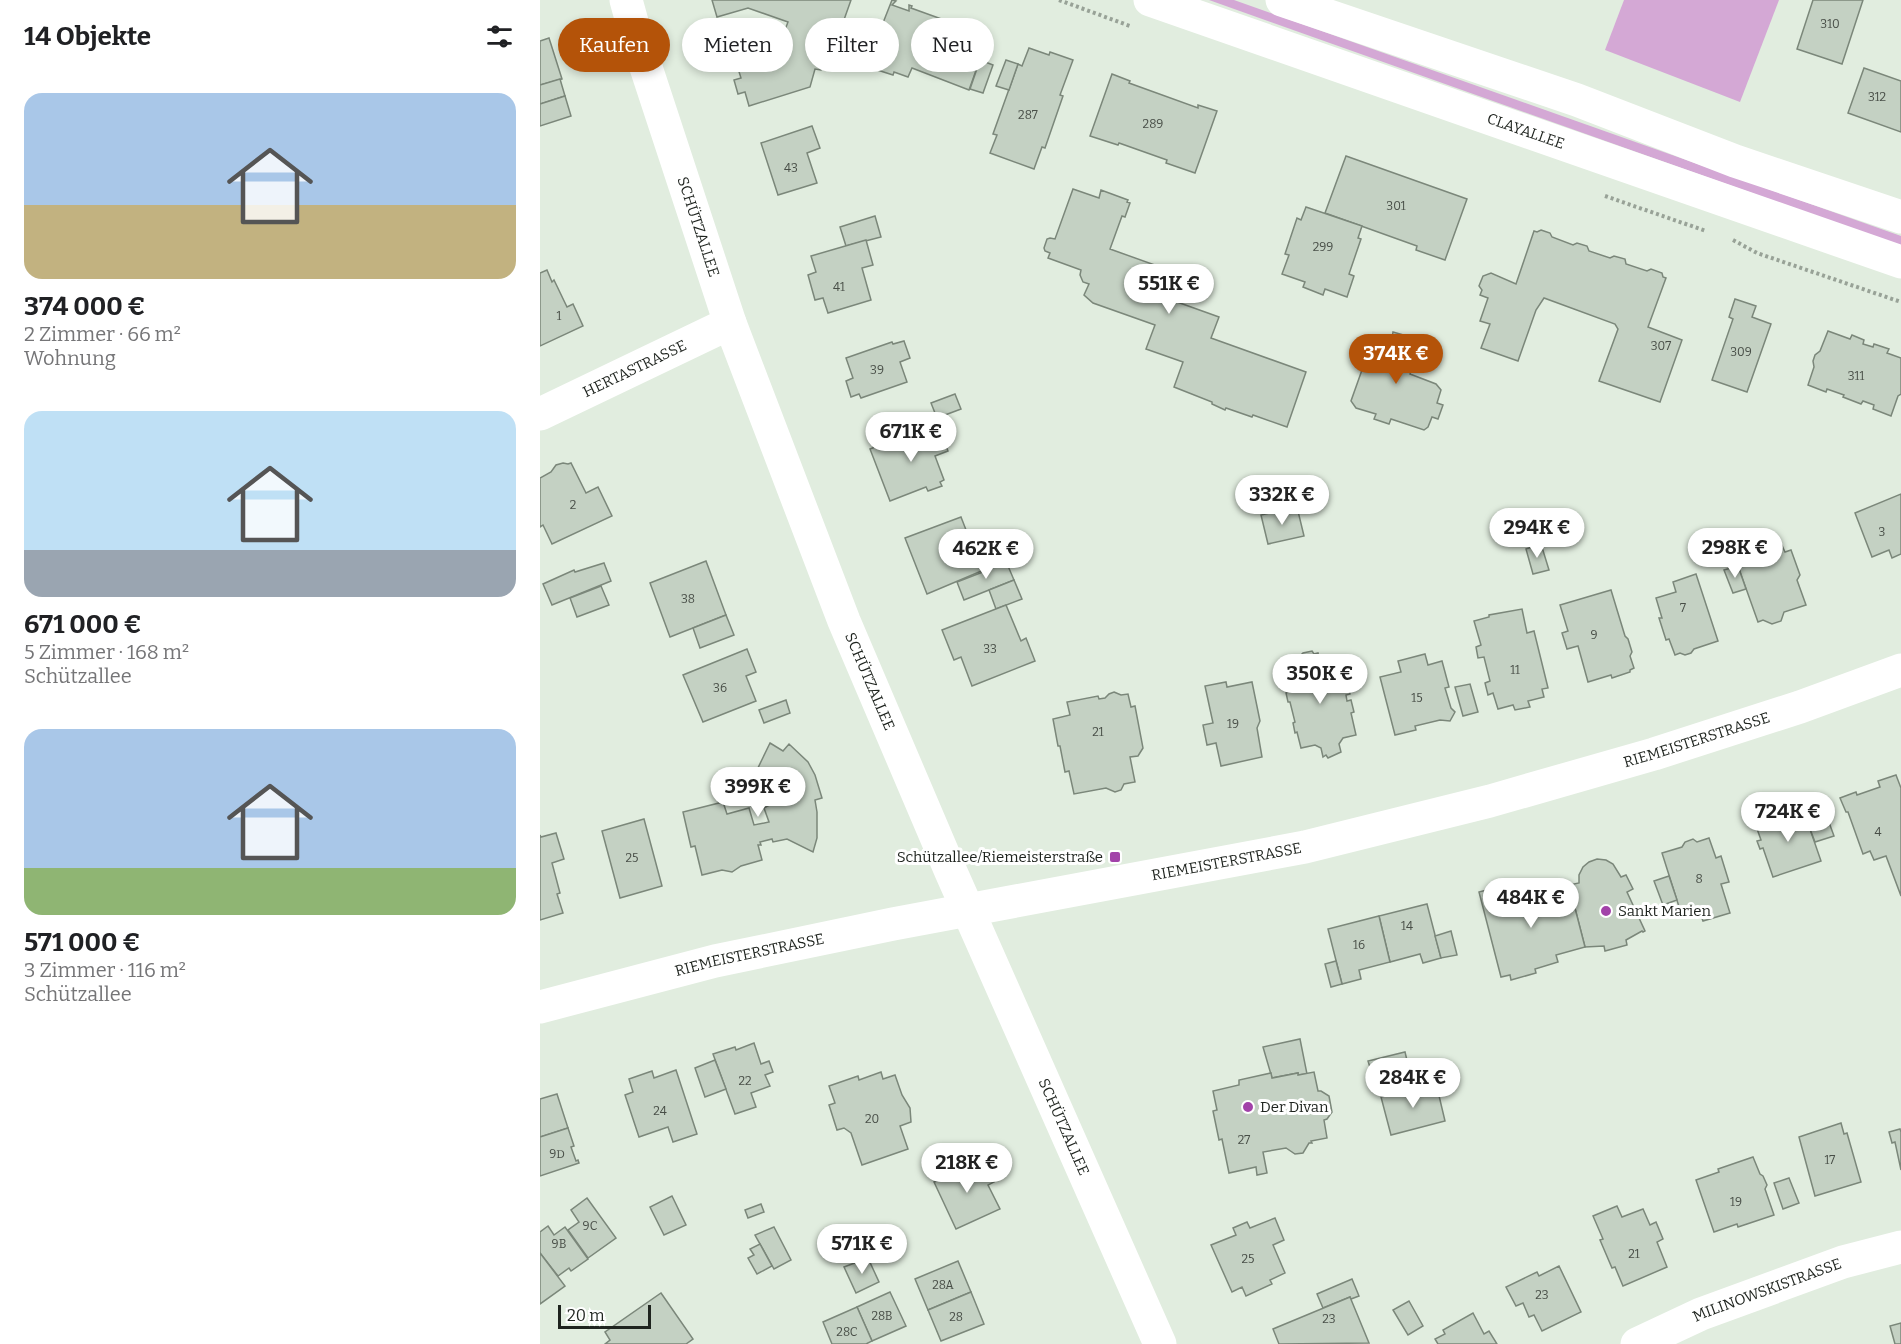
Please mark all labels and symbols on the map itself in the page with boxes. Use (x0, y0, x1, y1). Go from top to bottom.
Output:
house number: 310 (1820, 17, 1840, 31)
house number: 312 (1868, 90, 1886, 104)
house number: 287 (1018, 108, 1038, 122)
street label: CLAYALLEE (1485, 109, 1567, 153)
house number: 289 (1143, 117, 1163, 131)
house number: 43 (784, 161, 798, 175)
street label: SCHÜTZALLEE (674, 174, 723, 279)
house number: 301 (1386, 199, 1406, 213)
house number: 299 (1313, 240, 1333, 254)
pin: 551K € (1120, 264, 1218, 315)
house number: 41 (833, 280, 845, 294)
house number: 1 (557, 309, 562, 323)
pin: 374K € (1347, 334, 1445, 385)
street label: HERTASTRASSE (580, 336, 689, 401)
house number: 307 (1651, 339, 1671, 353)
house number: 309 (1730, 345, 1752, 359)
house number: 39 (870, 363, 884, 377)
house number: 311 (1848, 369, 1864, 383)
pin: 671K € (862, 412, 960, 463)
pin: 332K € (1233, 475, 1331, 526)
house number: 2 (570, 498, 576, 512)
pin: 294K € (1488, 508, 1586, 559)
house number: 3 (1879, 525, 1886, 539)
pin: 298K € (1686, 528, 1784, 579)
pin: 462K € (937, 529, 1035, 580)
house number: 38 (681, 592, 695, 606)
house number: 7 (1680, 601, 1686, 615)
house number: 9 (1590, 628, 1598, 642)
street label: SCHÜTZALLEE (841, 630, 898, 733)
house number: 33 (983, 642, 997, 656)
pin: 350K € (1271, 654, 1369, 705)
house number: 11 (1510, 663, 1520, 677)
house number: 36 (713, 681, 727, 695)
house number: 15 (1411, 691, 1423, 705)
street label: RIEMEISTERSTRASSE (1621, 708, 1772, 771)
house number: 19 (1227, 717, 1239, 731)
house number: 21 (1092, 725, 1104, 739)
pin: 399K € (709, 767, 807, 818)
pin: 724K € (1739, 792, 1837, 843)
house number: 4 (1874, 825, 1882, 839)
street label: RIEMEISTERSTRASSE (1150, 839, 1303, 885)
place label: Schützallee/Riemeisterstraße (897, 848, 1103, 866)
marker: Schützallee/Riemeisterstraße (1108, 850, 1122, 864)
house number: 25 (626, 851, 638, 865)
house number: 8 (1695, 872, 1703, 886)
pin: 484K € (1482, 878, 1580, 929)
place label: Sankt Marien (1618, 902, 1711, 920)
marker: Sankt Marien (1599, 904, 1613, 918)
house number: 14 (1401, 919, 1413, 933)
street label: RIEMEISTERSTRASSE (673, 930, 826, 980)
house number: 16 (1353, 938, 1365, 952)
pin: 284K € (1364, 1058, 1462, 1109)
house number: 22 (738, 1074, 752, 1088)
street label: SCHÜTZALLEE (1034, 1076, 1093, 1178)
place label: Der Divan (1260, 1098, 1329, 1116)
marker: Der Divan (1241, 1100, 1255, 1114)
house number: 24 (653, 1104, 667, 1118)
house number: 20 (865, 1112, 879, 1126)
house number: 27 (1238, 1133, 1250, 1147)
pin: 218K € (918, 1143, 1016, 1194)
house number: 9D (549, 1147, 565, 1161)
house number: 17 (1825, 1153, 1835, 1167)
house number: 19 (1730, 1195, 1742, 1209)
house number: 9C (583, 1219, 598, 1233)
pin: 571K € (813, 1224, 911, 1275)
house number: 9B (552, 1237, 566, 1251)
house number: 21 (1628, 1247, 1640, 1261)
house number: 25 (1242, 1252, 1254, 1266)
street label: MILINOWSKISTRASSE (1690, 1254, 1844, 1326)
house number: 28A (932, 1278, 954, 1292)
house number: 23 (1535, 1288, 1549, 1302)
scale bar (558, 1302, 651, 1330)
house number: 28B (871, 1309, 893, 1323)
house number: 28 (949, 1310, 963, 1324)
house number: 23 (1322, 1312, 1336, 1326)
house number: 28C (836, 1325, 858, 1339)

